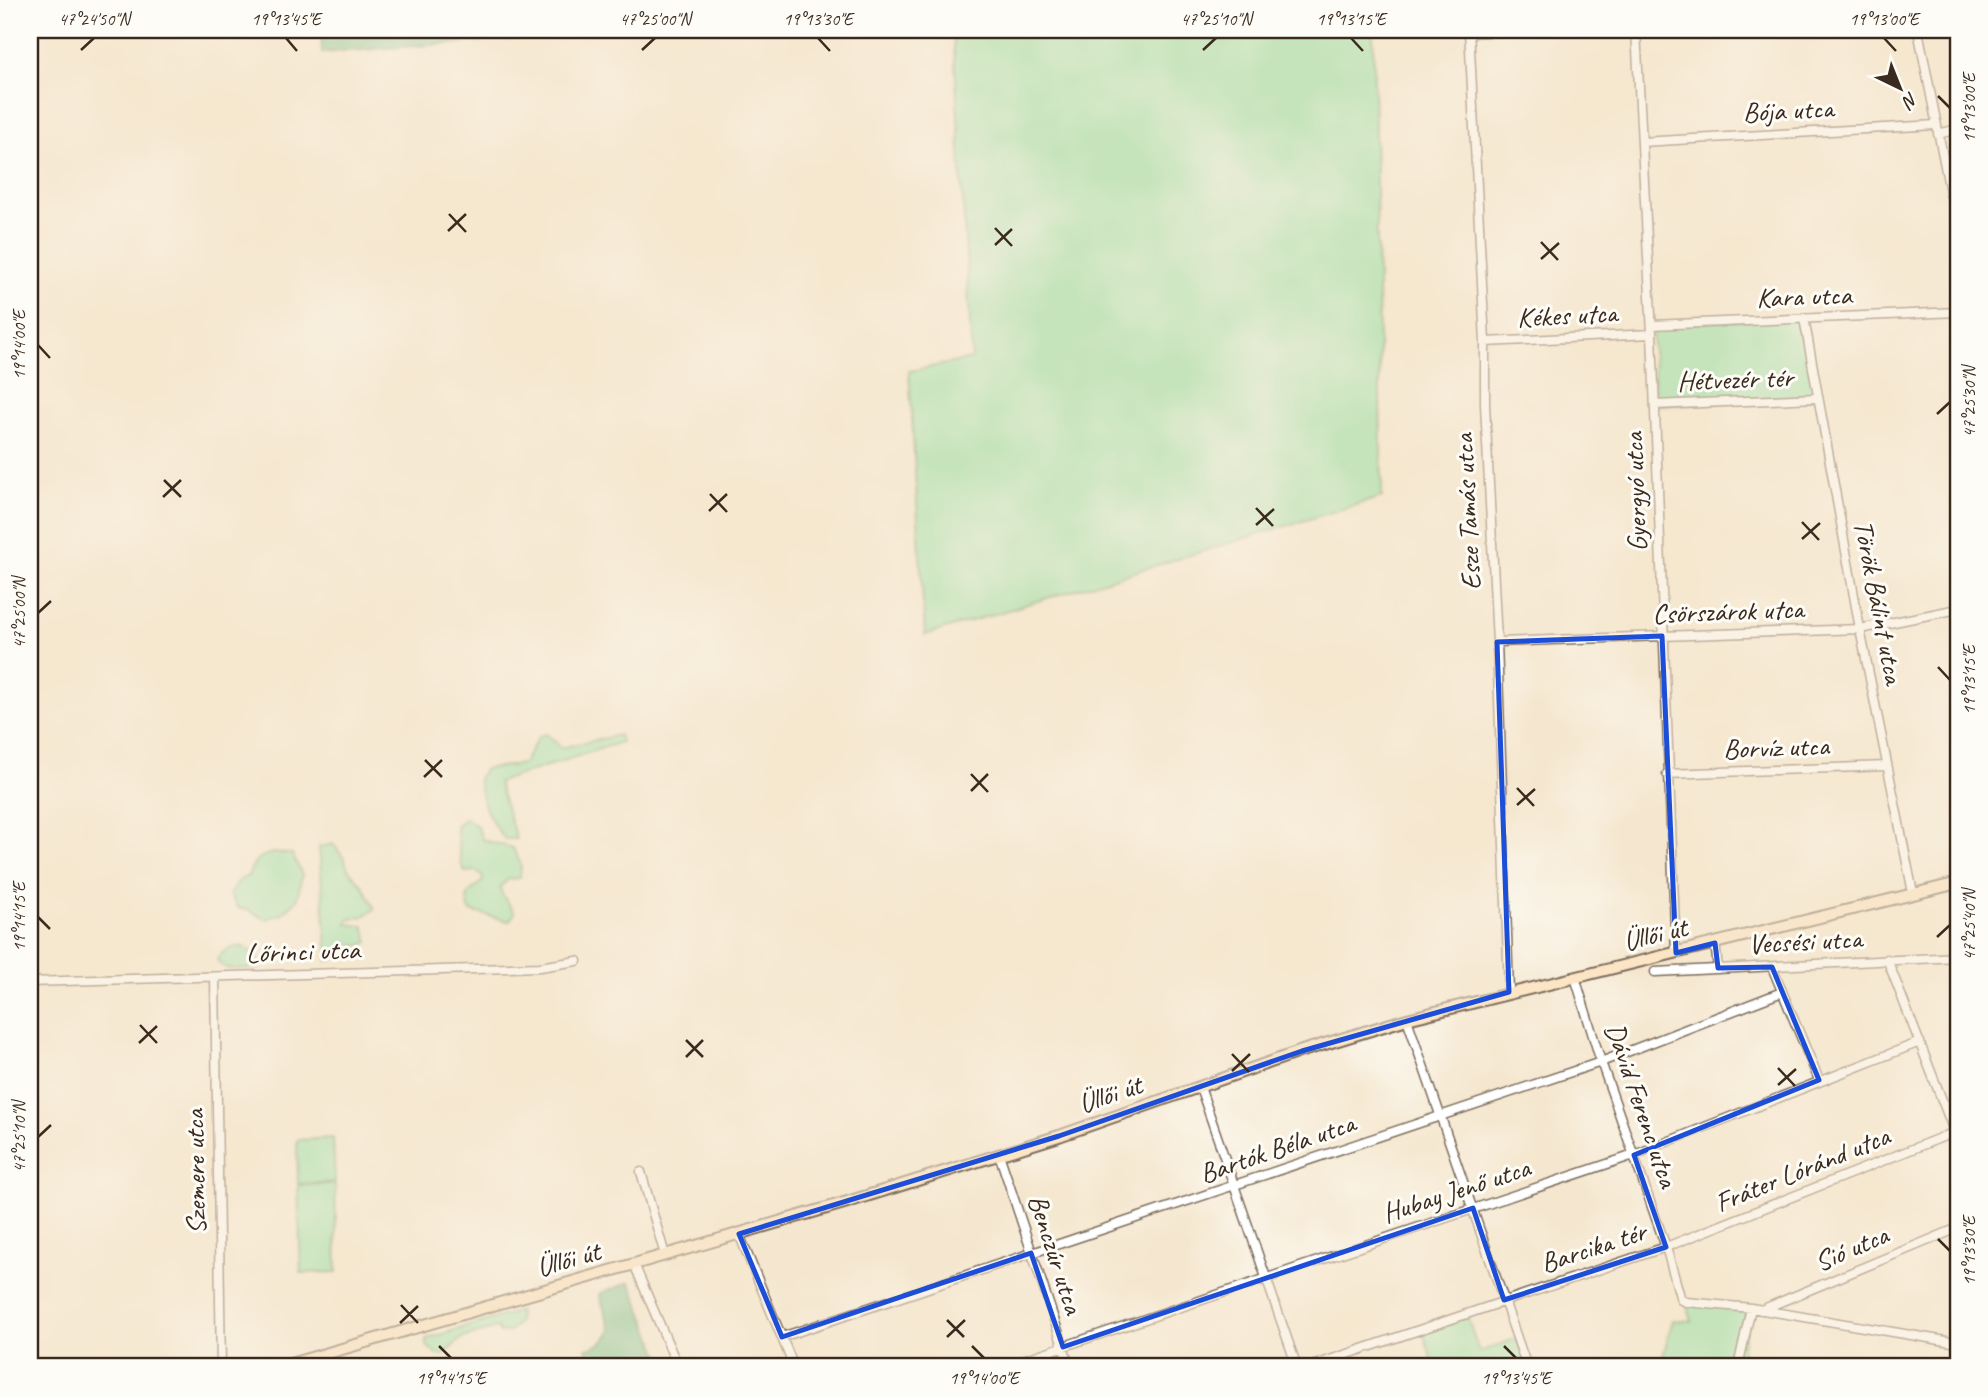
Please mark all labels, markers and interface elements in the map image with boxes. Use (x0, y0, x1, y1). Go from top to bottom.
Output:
text: 47°24'50"N (59, 8, 133, 30)
text: 19°13'45"E (251, 8, 323, 30)
text: 47°25'00"N (620, 8, 694, 30)
text: 19°13'30"E (783, 8, 855, 30)
text: 47°25'10"N (1181, 8, 1255, 30)
text: 19°13'15"E (1316, 8, 1388, 30)
text: 19°13'00"E (1849, 8, 1921, 30)
north arrow (1866, 52, 1936, 122)
text: 19°13'00"E (1958, 71, 1980, 143)
text: N (1896, 87, 1923, 115)
street label: Bója utca (1742, 90, 1837, 130)
street label: Kara utca (1756, 277, 1854, 315)
street label: Kékes utca (1516, 295, 1620, 335)
text: 19°14'00"E (8, 308, 30, 380)
street label: Hétvezér tér (1677, 359, 1796, 399)
text: 47°25'30"N (1958, 363, 1980, 437)
street label: Gyergyó utca (1615, 430, 1655, 552)
street label: Esze Tamás utca (1445, 431, 1489, 591)
street label: Török Bálint utca (1846, 517, 1912, 689)
text: 47°25'00"N (8, 574, 30, 648)
street label: Csörszárok utca (1652, 591, 1807, 631)
text: 19°13'15"E (1958, 643, 1980, 715)
street label: Borvíz utca (1722, 728, 1831, 766)
text: 19°14'15"E (8, 880, 30, 952)
text: 47°25'40"N (1958, 886, 1980, 960)
street label: Üllői út (1619, 909, 1693, 959)
street label: Vecsési utca (1747, 920, 1865, 961)
street label: Lőrinci utca (245, 931, 362, 970)
street label: Dávid Ferenc utca (1598, 1018, 1687, 1193)
street label: Üllői út (1074, 1066, 1149, 1121)
text: 47°25'10"N (8, 1098, 30, 1172)
street label: Bartók Béla utca (1195, 1104, 1362, 1191)
street label: Szemere utca (176, 1107, 214, 1235)
street label: Fráter Lóránd utca (1710, 1117, 1896, 1220)
street label: Hubay Jenő utca (1378, 1149, 1536, 1230)
street label: Benczúr utca (1020, 1190, 1092, 1320)
street label: Barcika tér (1536, 1213, 1653, 1280)
text: 19°13'30"E (1958, 1214, 1980, 1286)
street label: Sió utca (1809, 1216, 1895, 1279)
street label: Üllői út (532, 1233, 606, 1285)
text: 19°14'15"E (416, 1367, 488, 1389)
text: 19°14'00"E (949, 1367, 1021, 1389)
text: 19°13'45"E (1481, 1367, 1553, 1389)

